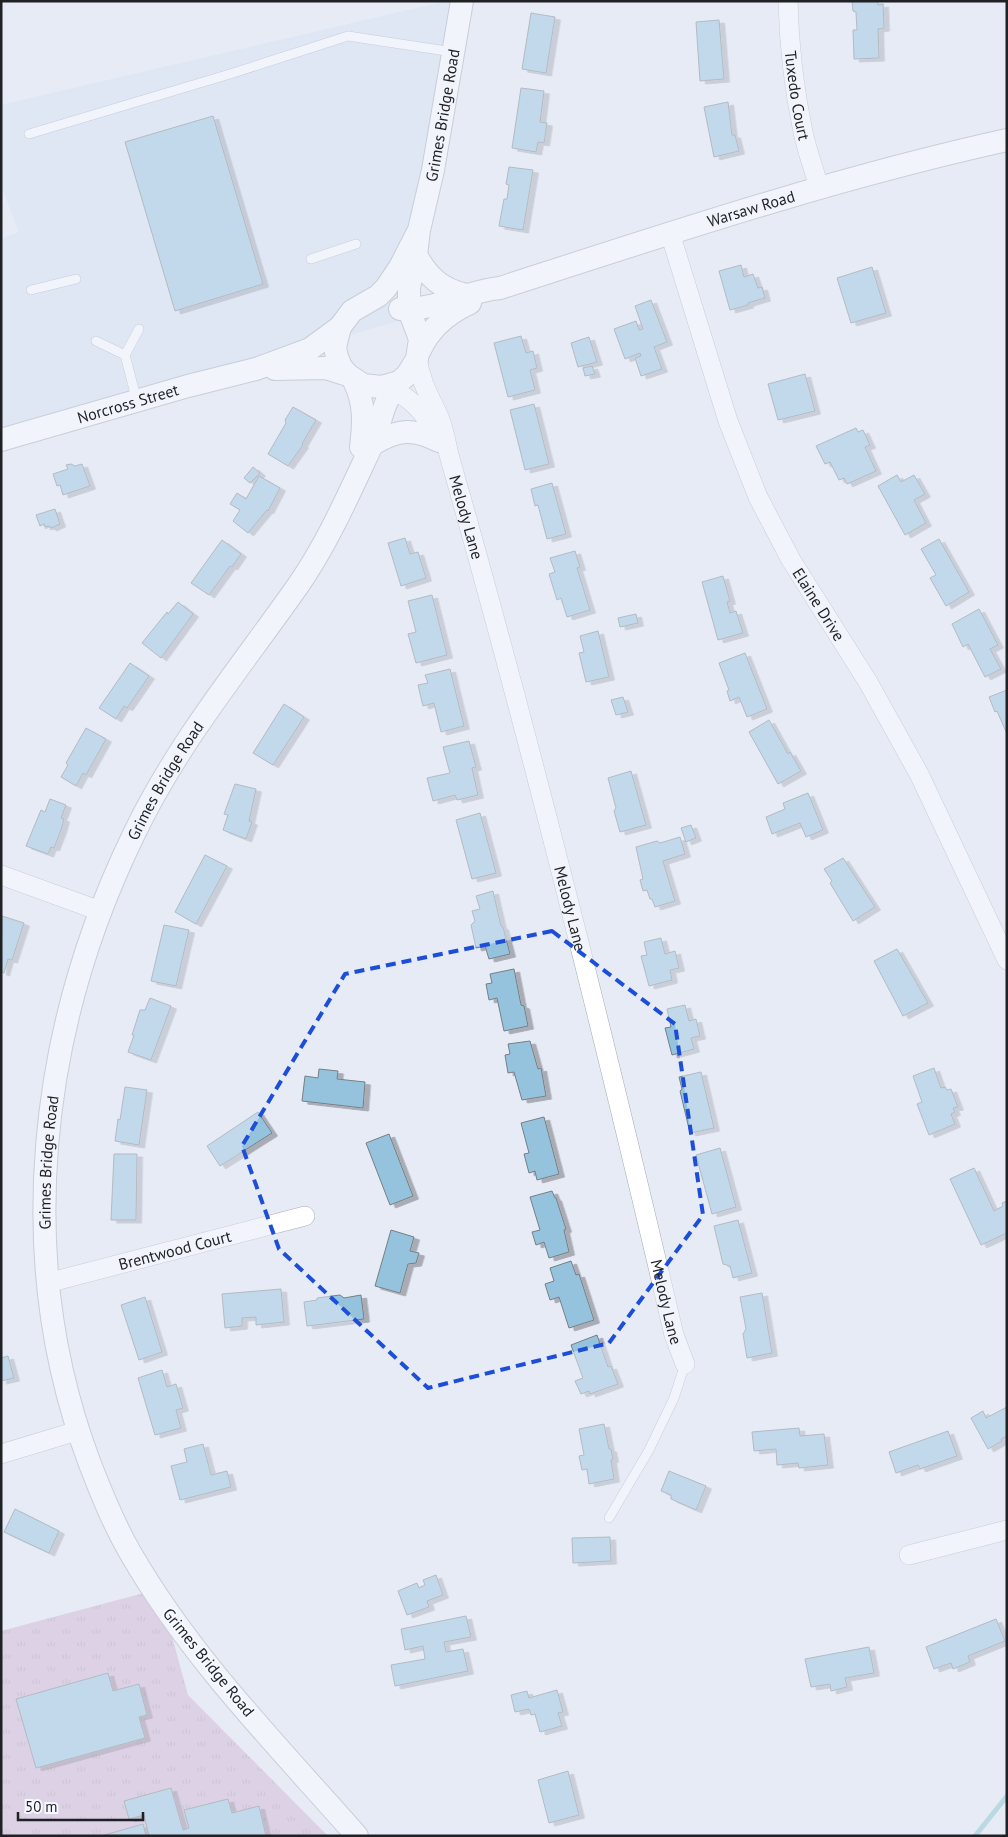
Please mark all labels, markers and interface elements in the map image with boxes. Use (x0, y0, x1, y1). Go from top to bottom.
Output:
street label: Grimes Bridge Road (421, 47, 464, 184)
street label: Tuxedo Court (781, 50, 815, 143)
street label: Warsaw Road (705, 186, 797, 231)
street label: Norcross Street (75, 379, 181, 428)
street label: Melody Lane (445, 473, 488, 561)
street label: Elaine Drive (788, 564, 849, 645)
street label: Grimes Bridge Road (123, 717, 208, 843)
street label: Melody Lane (550, 864, 591, 953)
street label: Grimes Bridge Road (34, 1094, 63, 1230)
street label: Brentwood Court (116, 1225, 234, 1274)
street label: Melody Lane (647, 1257, 687, 1347)
street label: Grimes Bridge Road (159, 1604, 259, 1720)
scale bar (18, 1790, 142, 1822)
text: 50 m (25, 1797, 58, 1816)

